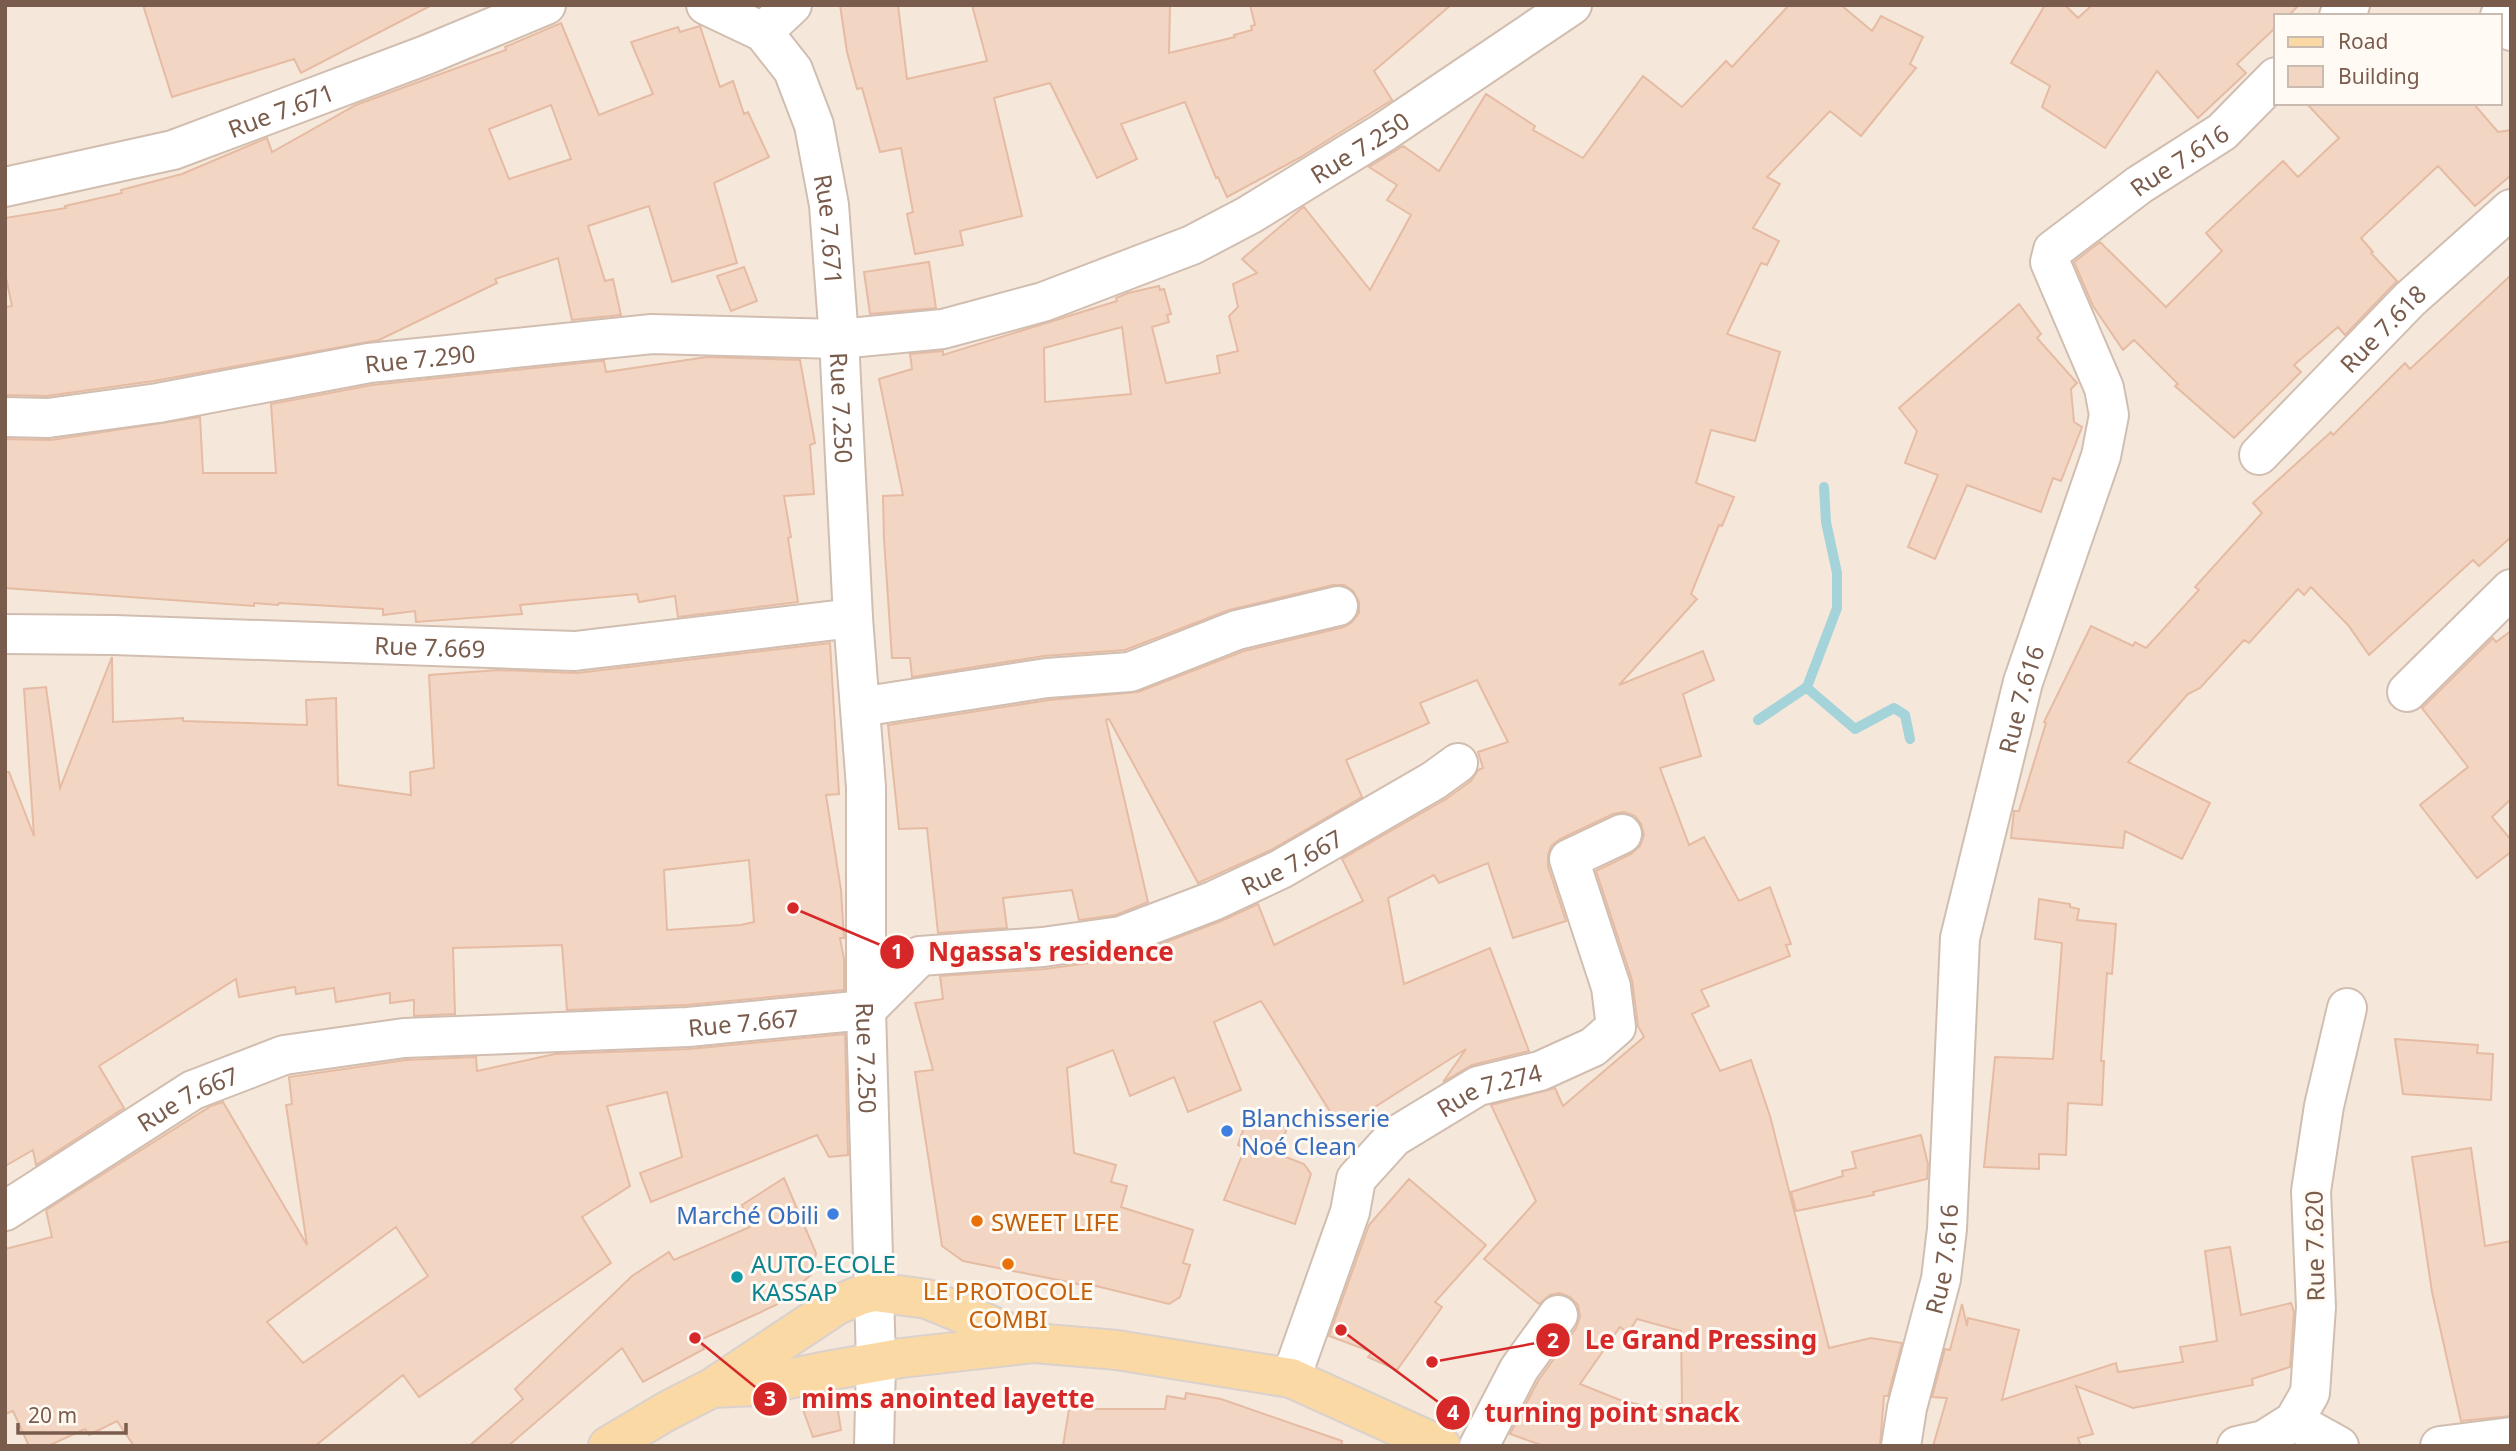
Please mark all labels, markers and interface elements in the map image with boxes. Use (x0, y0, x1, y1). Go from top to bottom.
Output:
legend (2274, 14, 2502, 105)
text: Road (2338, 27, 2388, 55)
text: Building (2338, 62, 2420, 90)
street label: Rue 7.671 (223, 75, 338, 145)
street label: Rue 7.250 (1304, 103, 1415, 190)
street label: Rue 7.616 (2123, 116, 2234, 203)
street label: Rue 7.671 (807, 171, 851, 286)
street label: Rue 7.618 (2332, 276, 2432, 379)
street label: Rue 7.290 (363, 336, 477, 380)
street label: Rue 7.250 (823, 352, 862, 464)
street label: Rue 7.669 (374, 628, 486, 664)
street label: Rue 7.616 (1990, 640, 2051, 756)
street label: Rue 7.667 (1235, 821, 1348, 902)
callout: Ngassa's residence (879, 928, 1188, 975)
text: Ngassa's residence (928, 933, 1174, 969)
text: 1 (891, 937, 903, 965)
street label: Rue 7.667 (686, 1000, 800, 1043)
street label: Rue 7.250 (849, 1002, 885, 1114)
street label: Rue 7.274 (1430, 1055, 1545, 1124)
street label: Rue 7.667 (130, 1058, 243, 1139)
place label: Blanchisserie Noé Clean (1241, 1101, 1390, 1162)
marker: Blanchisserie Noé Clean (1219, 1123, 1235, 1139)
street label: Rue 7.620 (2297, 1190, 2331, 1302)
place label: Marché Obili (676, 1198, 819, 1231)
street label: Rue 7.616 (1916, 1203, 1965, 1317)
place label: SWEET LIFE (991, 1205, 1119, 1238)
marker: Marché Obili (825, 1206, 841, 1222)
marker: SWEET LIFE (969, 1213, 985, 1229)
place label: AUTO-ECOLE KASSAP (751, 1247, 896, 1308)
marker: LE PROTOCOLE COMBI (1000, 1256, 1016, 1272)
marker: AUTO-ECOLE KASSAP (729, 1269, 745, 1285)
place label: LE PROTOCOLE COMBI (923, 1274, 1093, 1335)
callout: Le Grand Pressing (1535, 1317, 1831, 1364)
text: Le Grand Pressing (1585, 1321, 1817, 1357)
text: 2 (1547, 1326, 1559, 1354)
callout: mims anointed layette (753, 1375, 1109, 1422)
text: mims anointed layette (801, 1380, 1095, 1416)
text: 3 (764, 1384, 776, 1412)
callout: turning point snack (1435, 1390, 1753, 1437)
scale bar (18, 1392, 126, 1436)
text: turning point snack (1484, 1394, 1740, 1430)
text: 4 (1447, 1398, 1459, 1426)
text: 20 m (28, 1401, 77, 1429)

